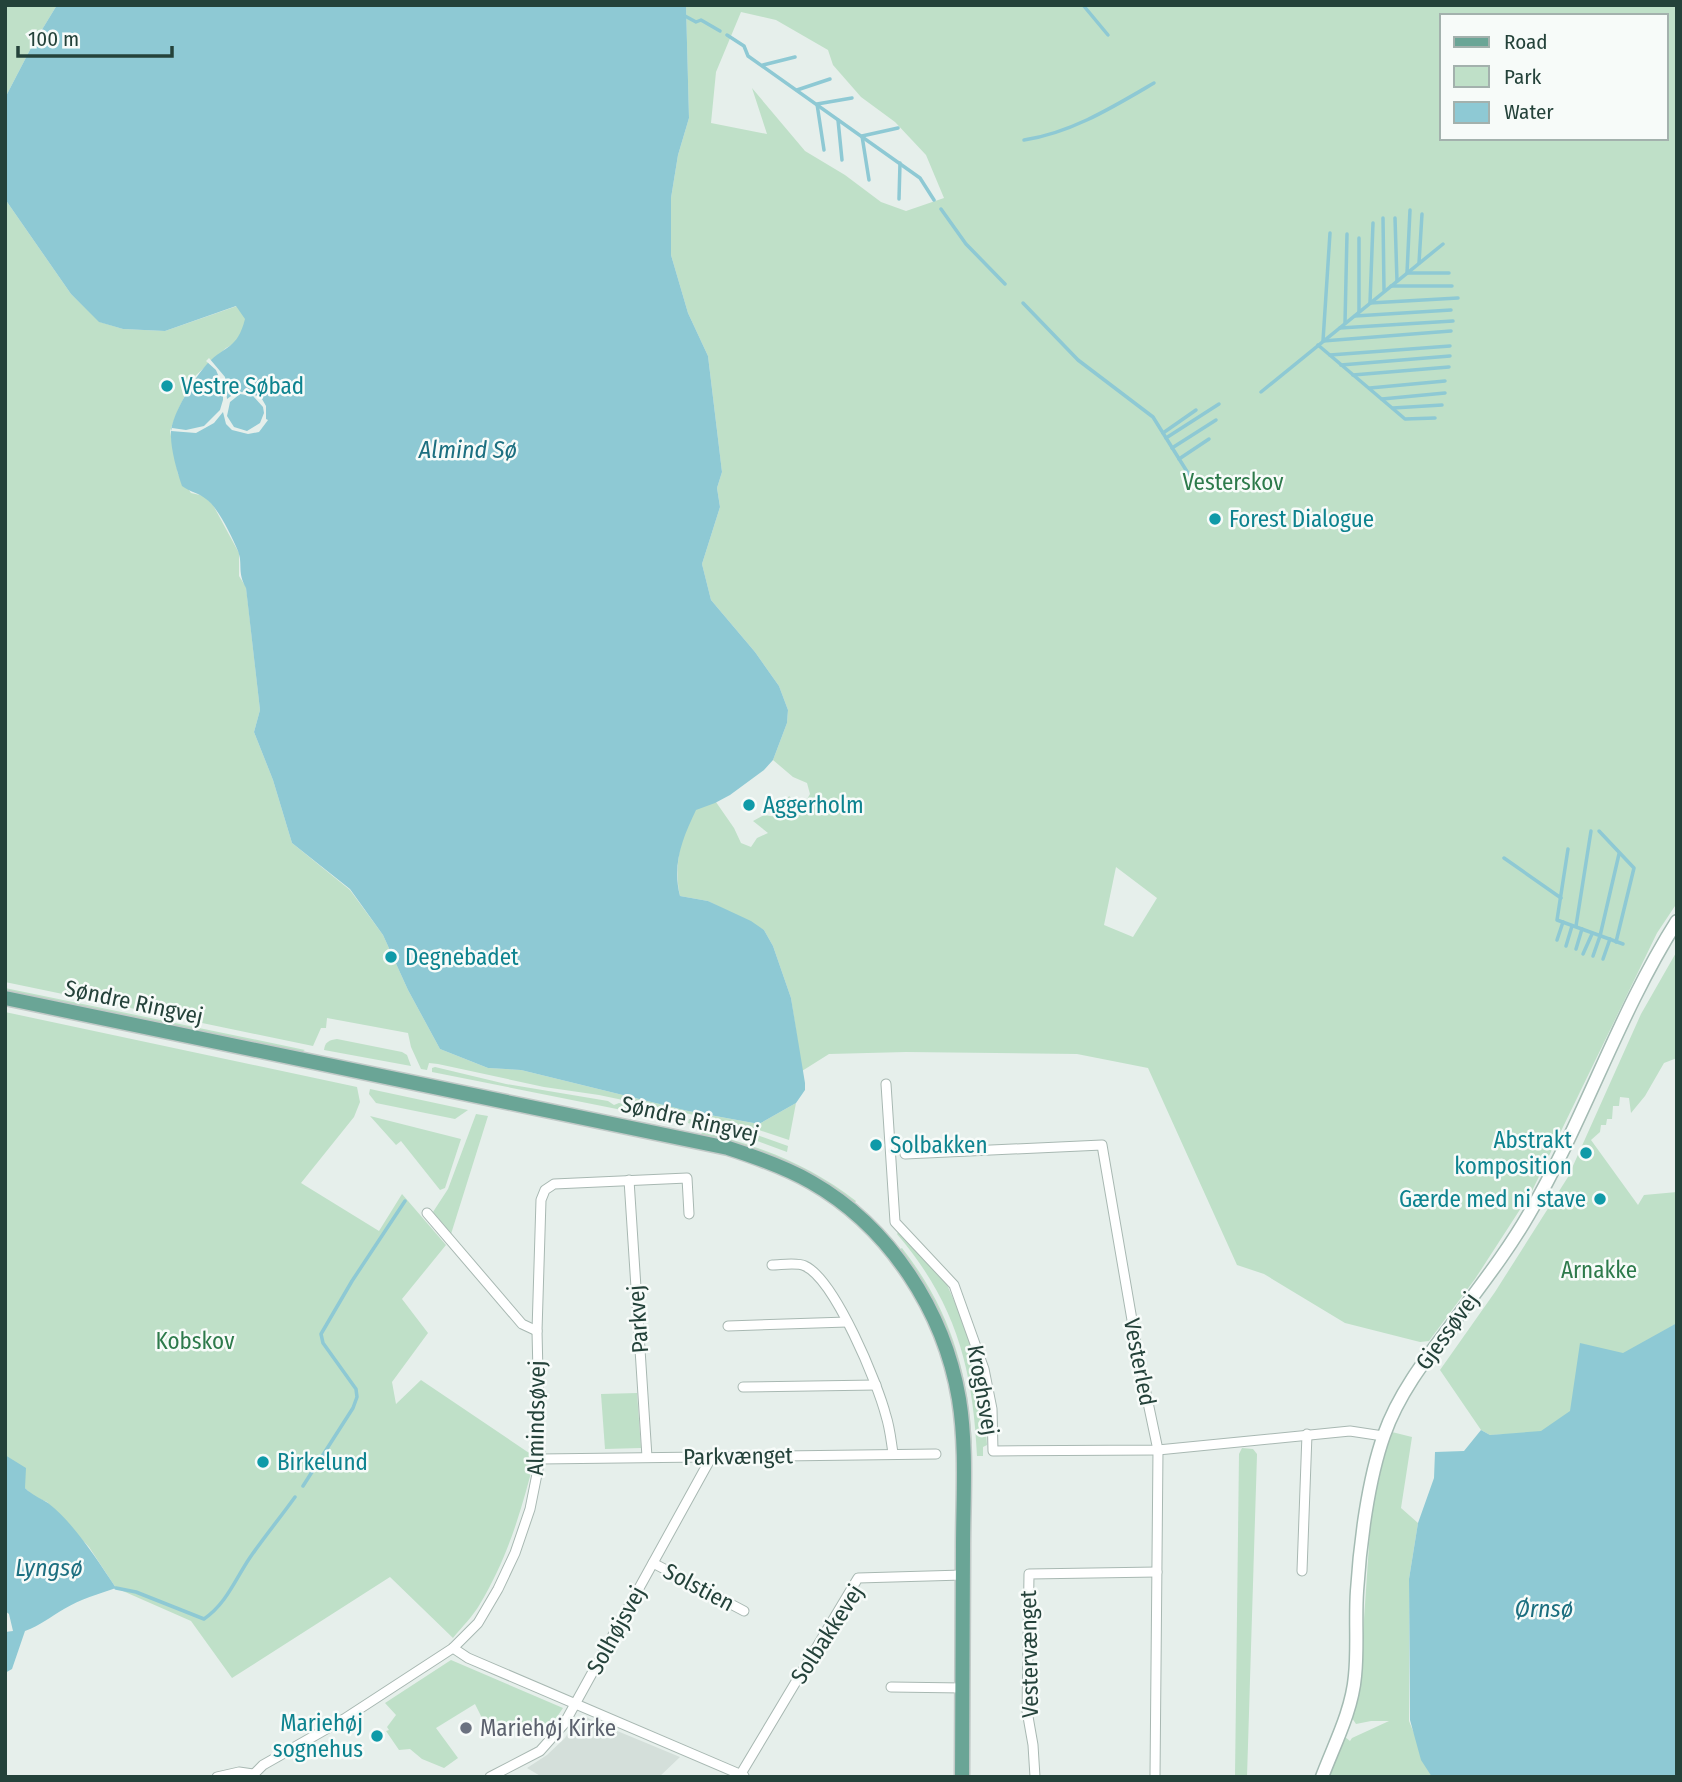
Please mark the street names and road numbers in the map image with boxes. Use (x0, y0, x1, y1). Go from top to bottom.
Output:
street label: Søndre Ringvej (62, 974, 206, 1030)
street label: Søndre Ringvej (618, 1090, 762, 1148)
street label: Parkvej (622, 1284, 654, 1354)
street label: Gjessøvej (1409, 1287, 1485, 1375)
street label: Vesterled (1118, 1316, 1162, 1408)
street label: Kroghsvej (961, 1343, 1005, 1437)
street label: Almindsøvej (521, 1360, 551, 1476)
street label: Parkvænget (683, 1441, 794, 1471)
street label: Solstien (659, 1557, 739, 1617)
street label: Solbakkevej (785, 1579, 869, 1689)
street label: Solhøjsvej (580, 1581, 652, 1679)
street label: Vestervænget (1014, 1589, 1044, 1718)

